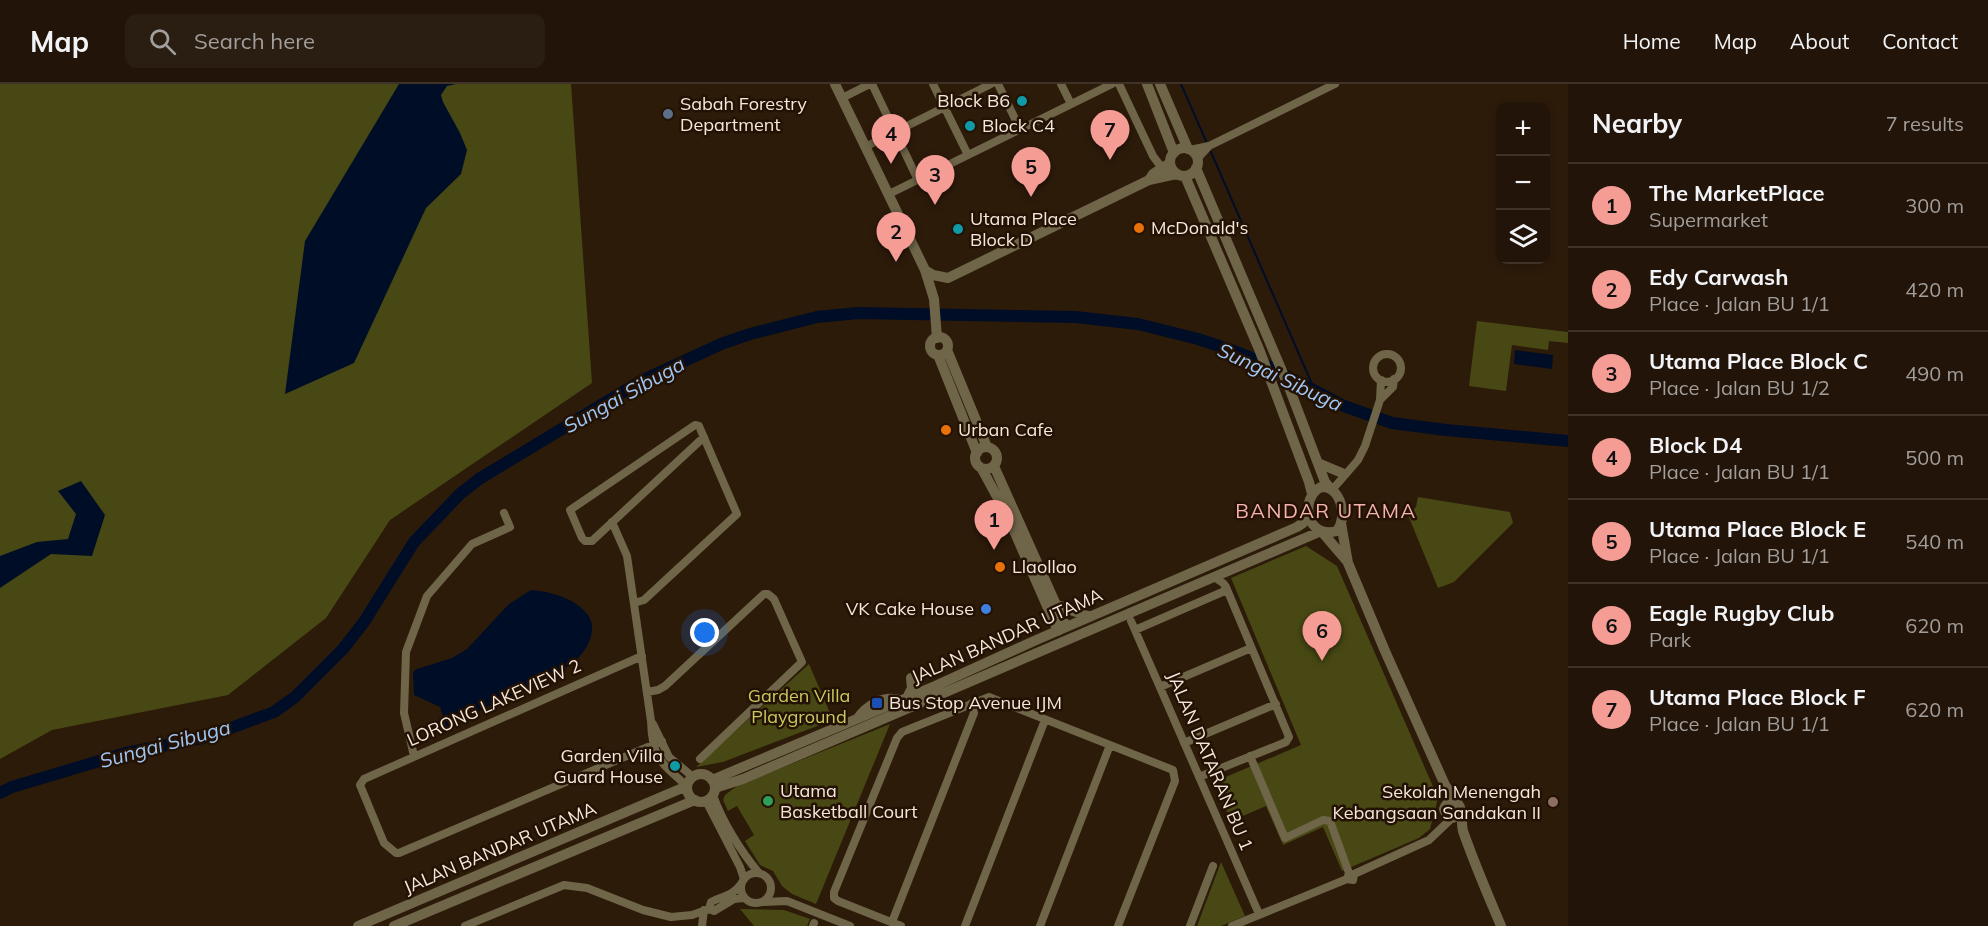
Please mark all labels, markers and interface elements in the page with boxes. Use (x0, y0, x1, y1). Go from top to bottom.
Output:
search box (125, 14, 545, 68)
text: Map (30, 24, 89, 59)
icon: search (146, 25, 179, 58)
text: Search here (194, 27, 315, 55)
text: Home (1623, 28, 1681, 54)
text: Map (1714, 28, 1757, 54)
text: About (1790, 28, 1849, 54)
text: Contact (1882, 28, 1958, 54)
place label: Block B6 (937, 89, 1010, 112)
place label: Sabah Forestry Department (680, 92, 807, 136)
marker: Block B6 (1015, 94, 1029, 108)
map controls (1496, 102, 1550, 264)
button: + (1496, 102, 1550, 156)
marker: Sabah Forestry Department (661, 107, 675, 121)
text: Nearby (1592, 107, 1682, 140)
pin: 7 (1090, 110, 1130, 160)
text: 7 results (1886, 111, 1964, 136)
place label: Block C4 (982, 114, 1055, 137)
pin: 4 (872, 115, 910, 164)
marker: Block C4 (963, 119, 977, 133)
pin: 5 (1012, 147, 1050, 197)
pin: 3 (916, 156, 954, 205)
button: − (1496, 156, 1550, 210)
text: The MarketPlace (1649, 179, 1825, 207)
text: 1 (1606, 193, 1618, 218)
text: 300 m (1905, 193, 1964, 218)
place label: Utama Place Block D (970, 207, 1077, 251)
text: Supermarket (1649, 207, 1768, 232)
button: layers (1496, 210, 1550, 264)
pin: 2 (876, 212, 916, 262)
place label: McDonald's (1151, 216, 1248, 239)
marker: McDonald's (1132, 221, 1146, 235)
marker: Utama Place Block D (951, 222, 965, 236)
text: Edy Carwash (1649, 263, 1788, 291)
text: 2 (1606, 277, 1618, 302)
text: 420 m (1905, 277, 1964, 302)
text: Place · Jalan BU 1/1 (1649, 291, 1830, 316)
water label: Sungai Sibuga (1214, 337, 1346, 416)
text: Utama Place Block C (1649, 347, 1868, 375)
water label: Sungai Sibuga (559, 351, 689, 438)
text: 3 (1606, 361, 1618, 386)
text: 490 m (1905, 361, 1964, 386)
text: Place · Jalan BU 1/2 (1649, 375, 1830, 400)
place label: Urban Cafe (958, 418, 1053, 441)
marker: Urban Cafe (939, 423, 953, 437)
text: Block D4 (1649, 431, 1742, 459)
text: 4 (1606, 445, 1618, 470)
text: 500 m (1905, 445, 1964, 470)
text: Place · Jalan BU 1/1 (1649, 459, 1830, 484)
district label: BANDAR UTAMA (1235, 498, 1417, 523)
pin: 1 (974, 500, 1014, 550)
text: Utama Place Block E (1649, 515, 1866, 543)
text: 5 (1606, 529, 1618, 554)
text: 540 m (1905, 529, 1964, 554)
text: Place · Jalan BU 1/1 (1649, 543, 1830, 568)
place label: Llaollao (1012, 555, 1077, 578)
marker: Llaollao (993, 560, 1007, 574)
street label: JALAN BANDAR UTAMA (908, 583, 1106, 688)
place label: VK Cake House (846, 597, 974, 620)
text: Eagle Rugby Club (1649, 599, 1834, 627)
marker: VK Cake House (979, 602, 993, 616)
pin: 6 (1302, 612, 1342, 661)
text: 6 (1606, 613, 1618, 638)
text: 620 m (1905, 613, 1964, 638)
your location (690, 618, 719, 647)
text: Park (1649, 627, 1691, 652)
street label: LORONG LAKEVIEW 2 (403, 654, 585, 751)
street label: JALAN DATARAN BU 1 (1162, 668, 1259, 854)
text: Utama Place Block F (1649, 683, 1865, 711)
park label: Garden Villa Playground (748, 684, 850, 728)
place label: Bus Stop Avenue IJM (889, 691, 1062, 714)
marker: Bus Stop Avenue IJM (870, 696, 884, 710)
text: 7 (1606, 697, 1618, 722)
text: 620 m (1905, 697, 1964, 722)
text: Place · Jalan BU 1/1 (1649, 711, 1830, 736)
water label: Sungai Sibuga (97, 714, 233, 773)
place label: Garden Villa Guard House (554, 744, 663, 788)
marker: Garden Villa Guard House (668, 759, 682, 773)
place label: Utama Basketball Court (780, 779, 918, 823)
place label: Sekolah Menengah Kebangsaan Sandakan II (1333, 780, 1541, 824)
marker: Utama Basketball Court (761, 794, 775, 808)
marker: Sekolah Menengah Kebangsaan Sandakan II (1546, 795, 1560, 809)
street label: JALAN BANDAR UTAMA (400, 797, 600, 899)

